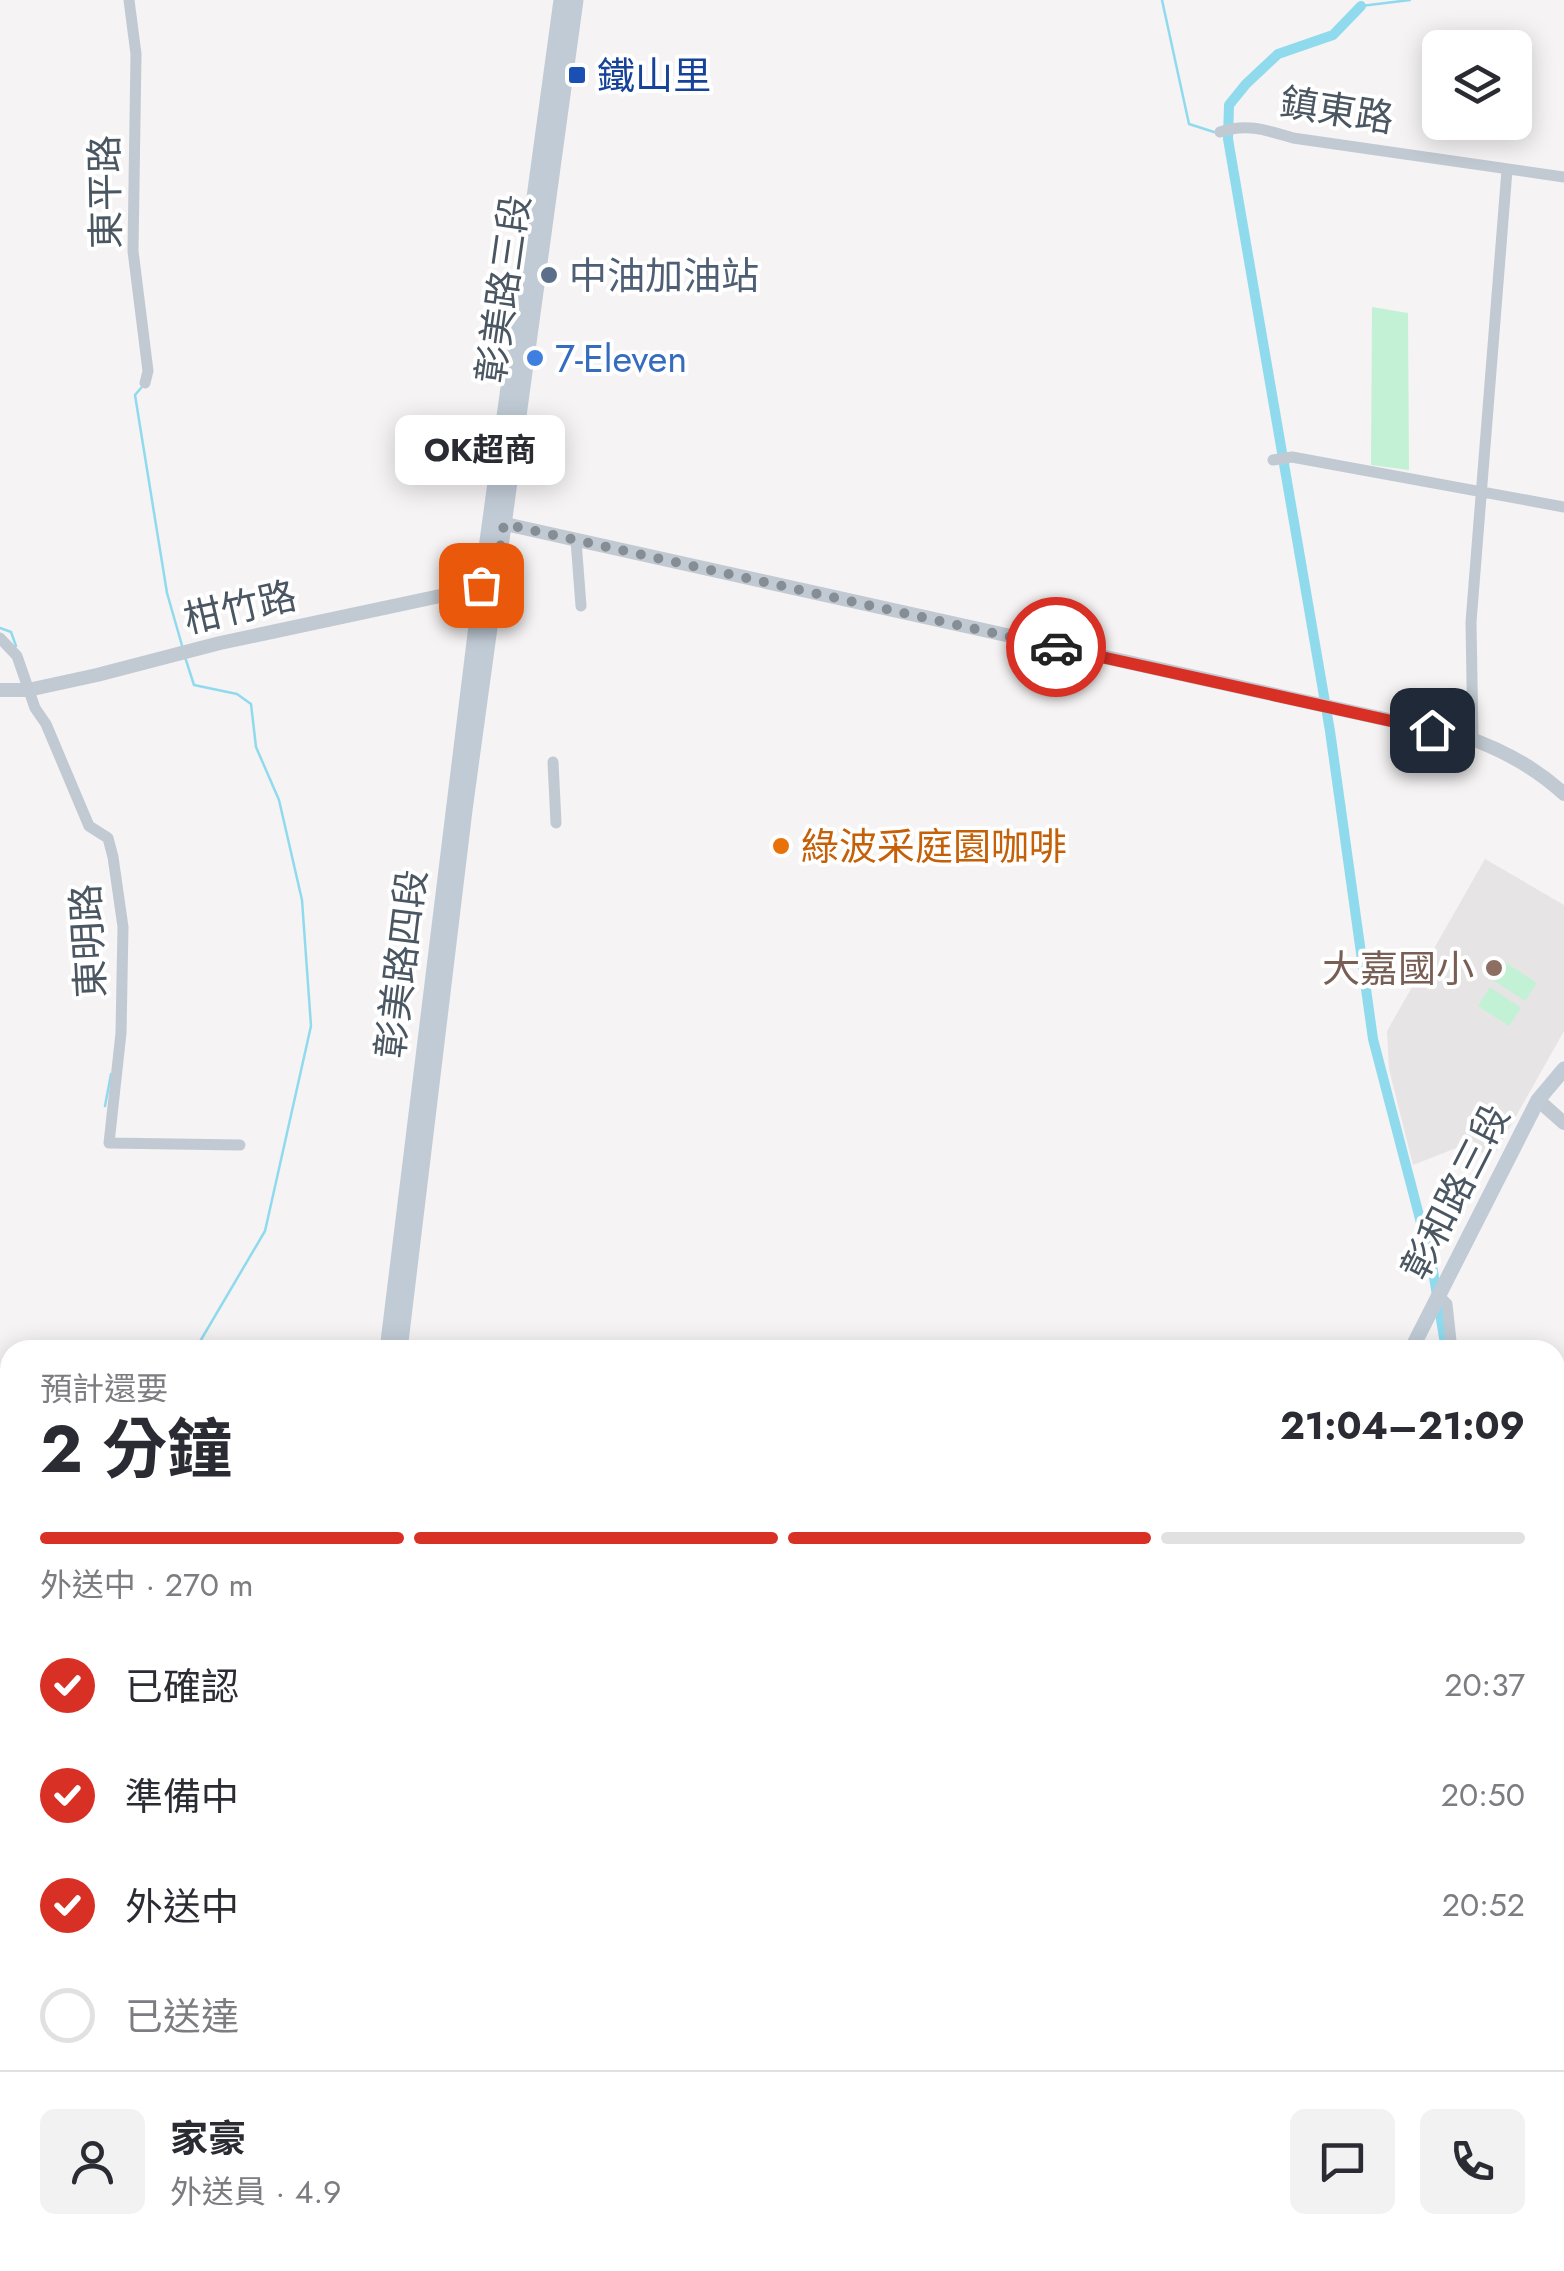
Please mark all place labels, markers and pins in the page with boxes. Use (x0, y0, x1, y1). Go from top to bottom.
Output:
place label: 鐵山里 (597, 48, 711, 103)
marker: 鐵山里 (566, 64, 588, 86)
place label: 中油加油站 (569, 248, 759, 303)
marker: 中油加油站 (538, 264, 560, 286)
place label: 7-Eleven (555, 331, 687, 386)
marker: 7-Eleven (524, 347, 546, 369)
callout: OK超商 (396, 415, 566, 485)
pin (439, 543, 524, 628)
pin (1390, 688, 1475, 773)
place label: 綠波采庭園咖啡 (801, 819, 1067, 874)
marker: 綠波采庭園咖啡 (770, 835, 792, 857)
place label: 大嘉國小 (1322, 941, 1474, 996)
marker: 大嘉國小 (1483, 957, 1505, 979)

